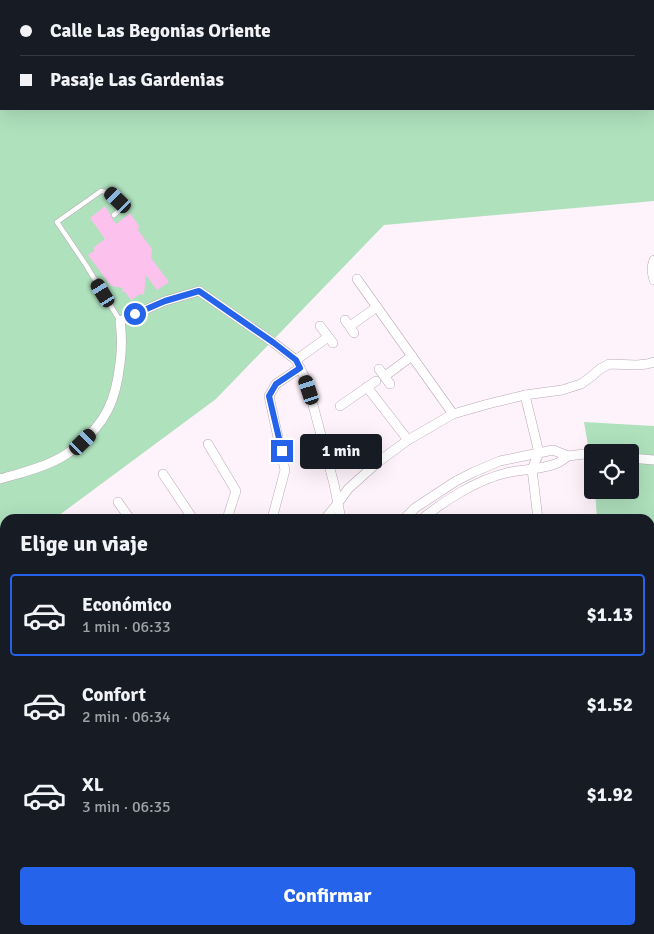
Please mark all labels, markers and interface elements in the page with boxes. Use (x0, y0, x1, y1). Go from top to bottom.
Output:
text: Calle Las Begonias Oriente (50, 19, 271, 43)
text: Pasaje Las Gardenias (50, 68, 224, 92)
car (101, 184, 134, 216)
car (88, 276, 117, 310)
route start (124, 303, 146, 325)
car (297, 373, 320, 407)
car (66, 426, 99, 458)
callout: 1 min (300, 434, 382, 468)
route end (271, 440, 293, 462)
text: 1 min (322, 441, 360, 461)
map controls (584, 444, 639, 499)
button: locate (584, 444, 639, 499)
text: Elige un viaje (20, 530, 148, 557)
icon: car (22, 593, 67, 638)
text: Económico (82, 593, 172, 617)
text: $1.13 (587, 603, 633, 627)
text: 1 min · 06:33 (82, 617, 171, 637)
icon: car (22, 683, 67, 728)
text: Confort (82, 683, 146, 707)
text: $1.52 (587, 693, 633, 717)
text: 2 min · 06:34 (82, 707, 171, 727)
icon: car (22, 773, 67, 818)
text: XL (82, 773, 104, 797)
text: $1.92 (587, 783, 633, 807)
text: 3 min · 06:35 (82, 797, 171, 817)
button: Confirmar (20, 867, 635, 925)

